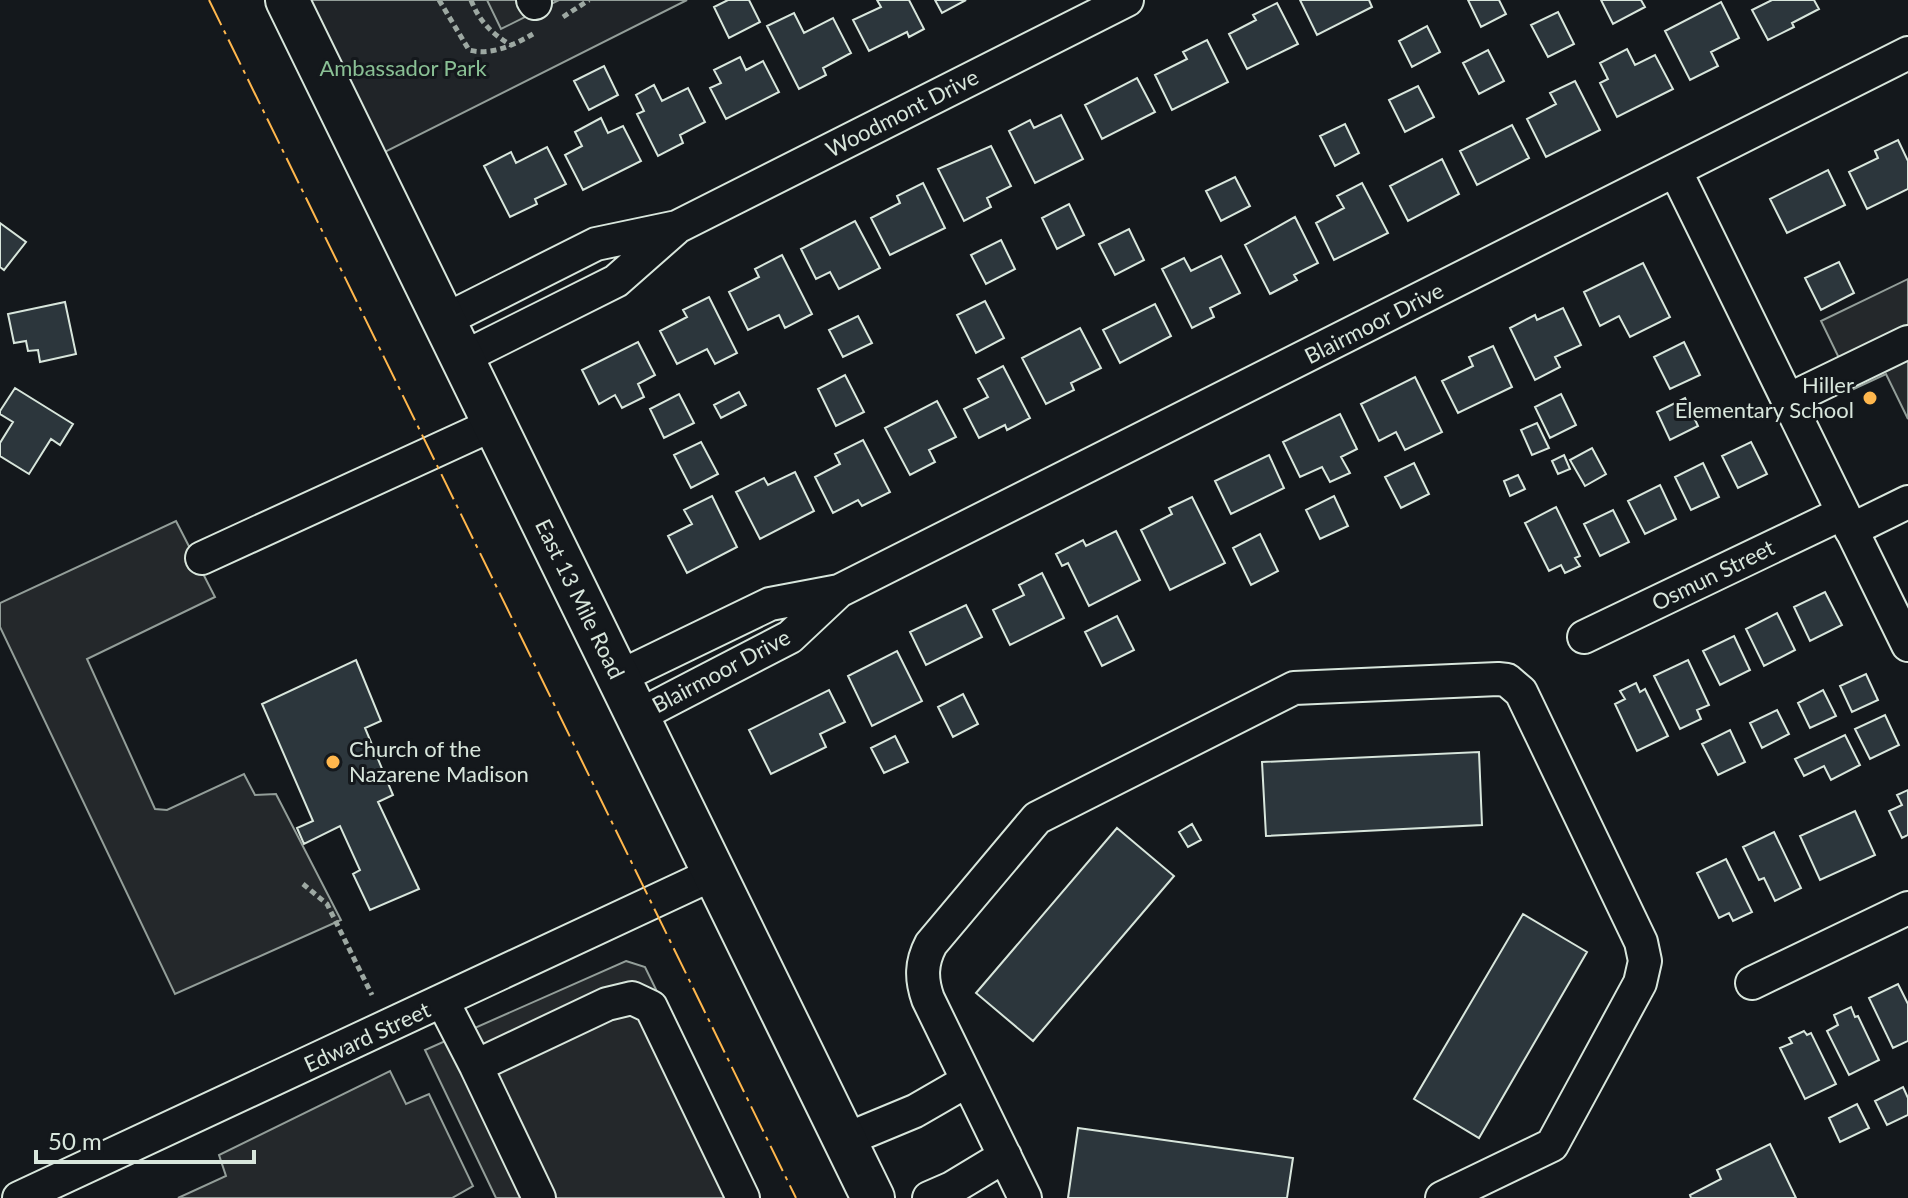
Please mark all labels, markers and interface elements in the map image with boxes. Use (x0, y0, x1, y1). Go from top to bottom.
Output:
park label: Ambassador Park (319, 54, 487, 81)
street label: Woodmont Drive (821, 63, 983, 163)
street label: Blairmoor Drive (1300, 276, 1448, 369)
place label: Hiller Elementary School (1675, 371, 1854, 423)
marker: Hiller Elementary School (1861, 389, 1879, 407)
street label: East 13 Mile Road (530, 514, 631, 683)
street label: Osmun Street (1647, 533, 1779, 616)
street label: Blairmoor Drive (647, 623, 794, 718)
place label: Church of the Nazarene Madison (349, 735, 529, 787)
marker: Church of the Nazarene Madison (324, 753, 342, 771)
street label: Edward Street (299, 996, 434, 1078)
scale bar (36, 1114, 254, 1164)
text: 50 m (48, 1126, 102, 1155)

